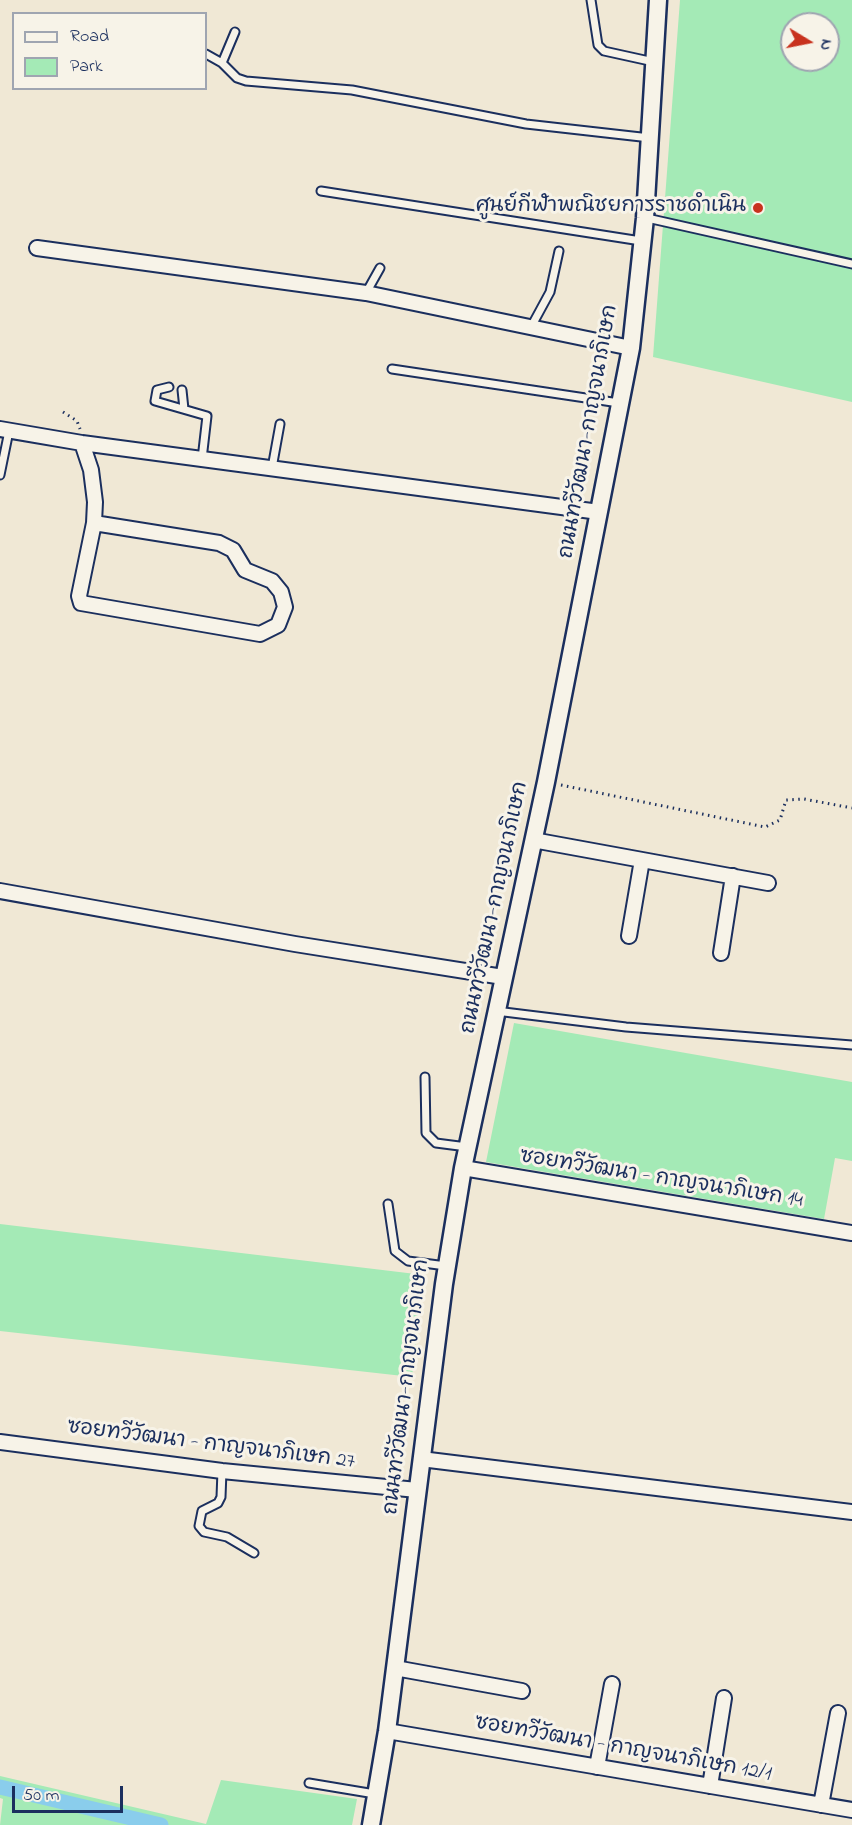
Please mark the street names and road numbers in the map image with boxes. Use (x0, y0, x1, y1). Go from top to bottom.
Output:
street label: ถนนทวีวัฒนา-กาญจนาภิเษก (555, 303, 625, 561)
street label: ถนนทวีวัฒนา-กาญจนาภิเษก (457, 780, 535, 1036)
street label: ซอยทวีวัฒนา - กาญจนาภิเษก 14 (518, 1145, 804, 1215)
street label: ถนนทวีวัฒนา-กาญจนาภิเษก (380, 1258, 436, 1516)
street label: ซอยทวีวัฒนา - กาญจนาภิเษก 27 (66, 1416, 356, 1476)
street label: ซอยทวีวัฒนา - กาญจนาภิเษก 12/1 (473, 1711, 773, 1789)

